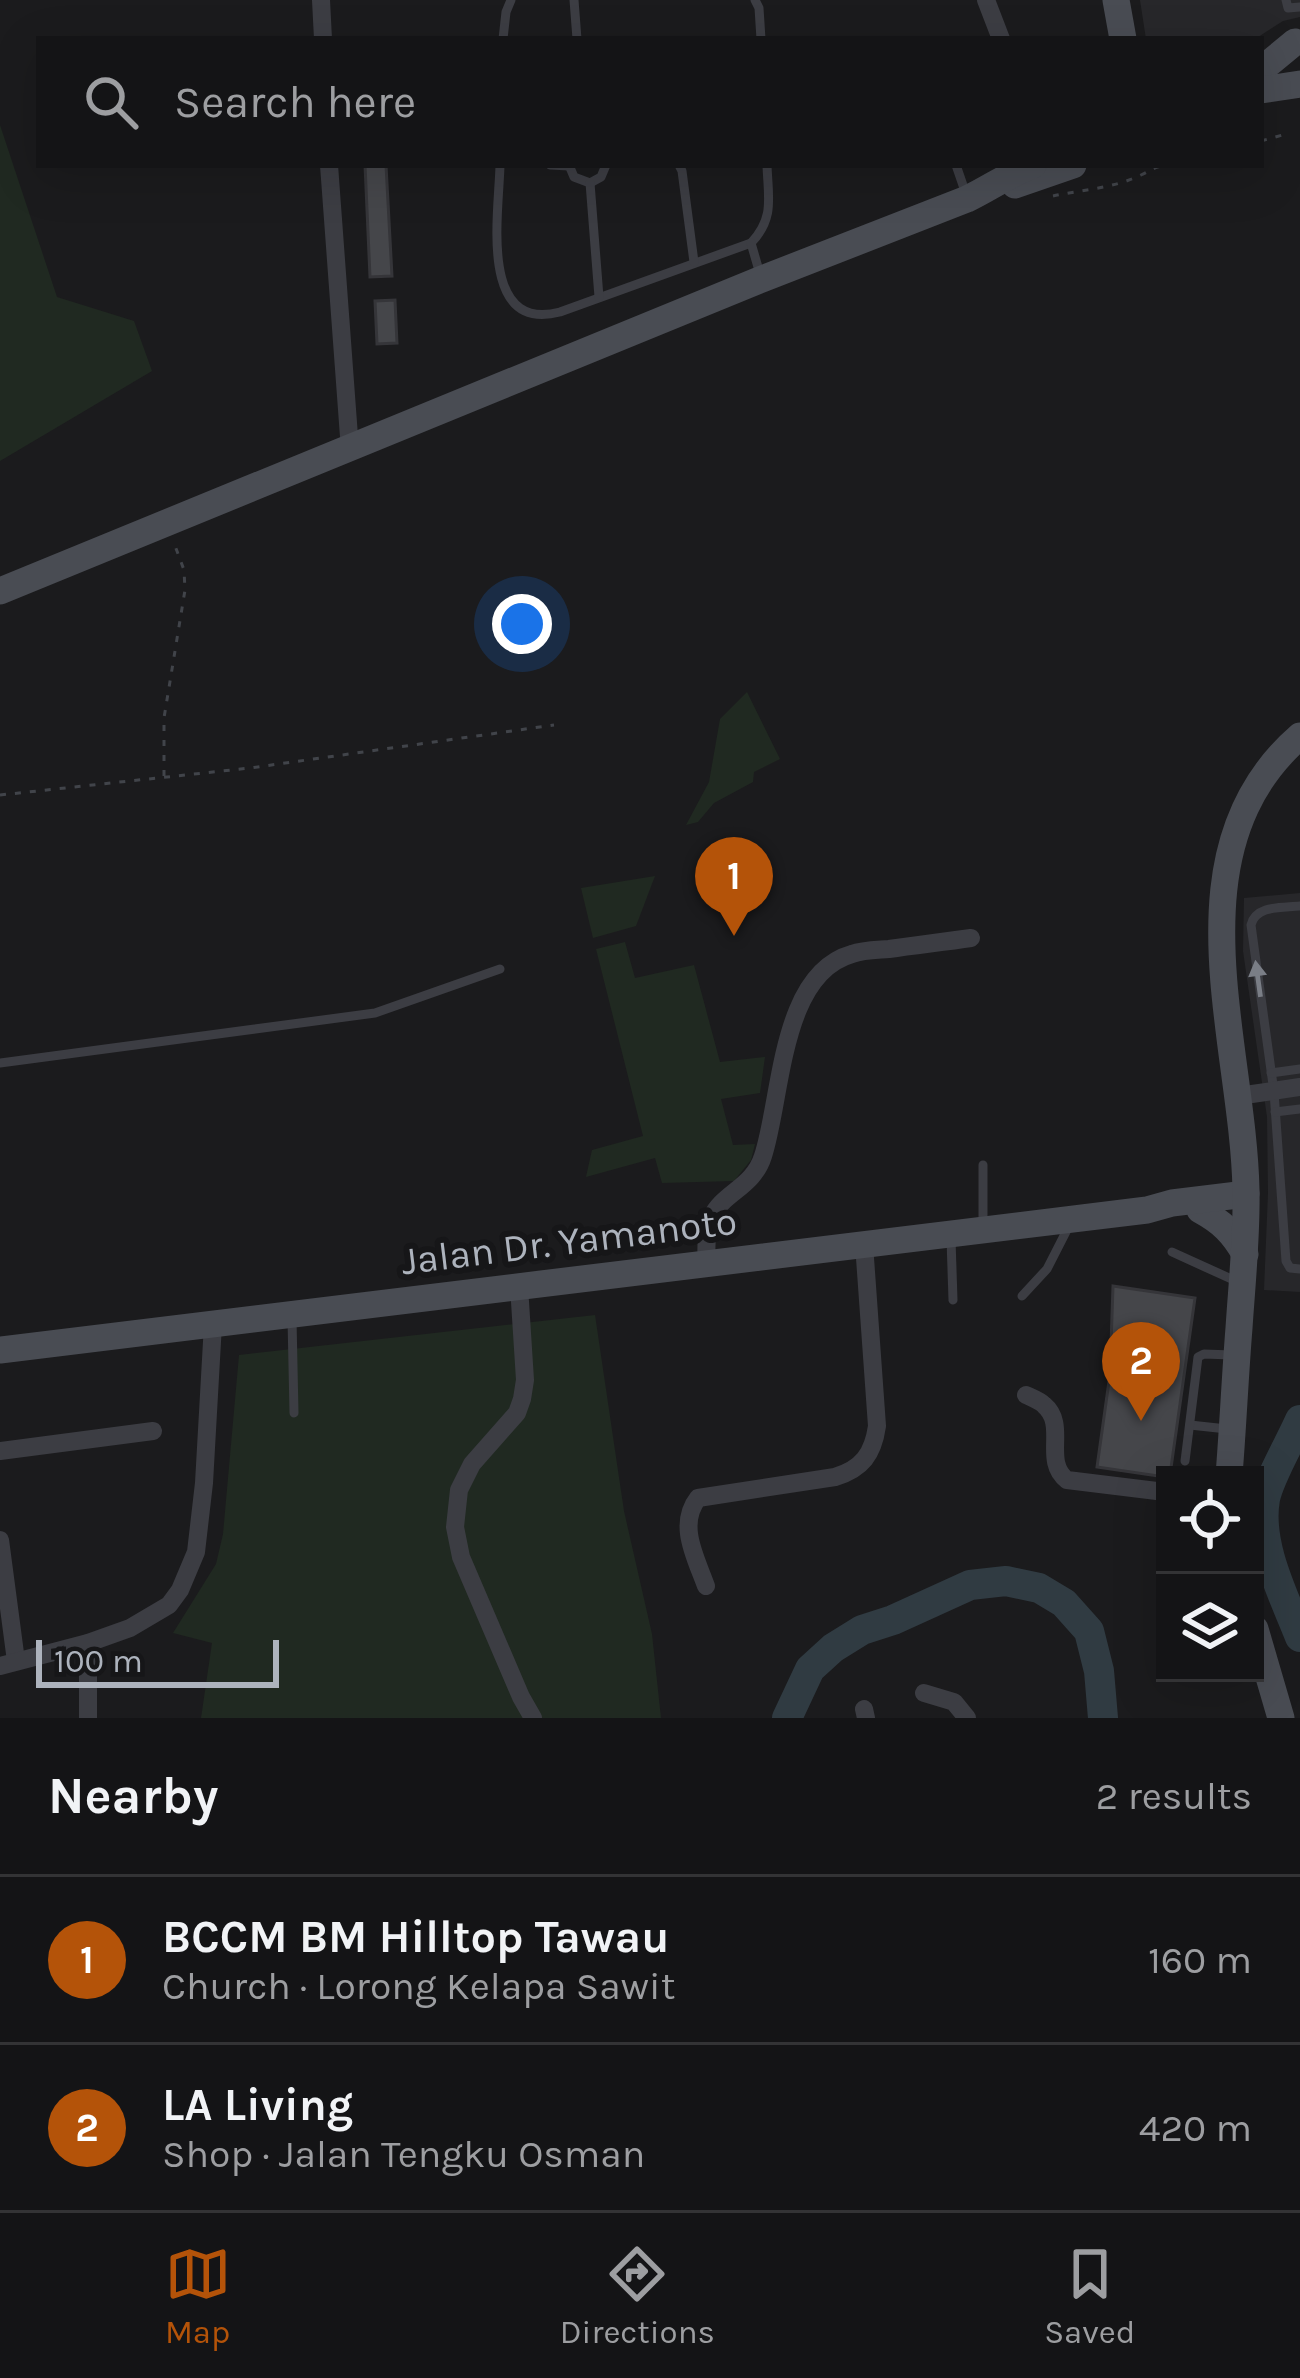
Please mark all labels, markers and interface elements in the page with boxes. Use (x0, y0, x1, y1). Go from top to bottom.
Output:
search box (36, 36, 1264, 168)
icon: search (78, 69, 144, 135)
text: Search here (174, 76, 416, 128)
your location (492, 594, 552, 654)
pin: 1 (695, 837, 773, 936)
one-way arrow (1248, 960, 1267, 998)
street label: Jalan Dr. Yamanoto (399, 1198, 739, 1284)
pin: 2 (1102, 1322, 1180, 1421)
map controls (1156, 1466, 1264, 1682)
button: locate (1156, 1466, 1264, 1574)
button: layers (1156, 1574, 1264, 1682)
scale bar (36, 1634, 279, 1687)
text: 100 m (54, 1642, 143, 1680)
text: Nearby (48, 1766, 218, 1826)
text: 2 results (1096, 1773, 1252, 1819)
text: BCCM BM Hilltop Tawau (162, 1911, 669, 1963)
text: 1 (80, 1937, 94, 1983)
text: 160 m (1148, 1937, 1252, 1983)
text: Church · Lorong Kelapa Sawit (162, 1963, 675, 2009)
text: LA Living (162, 2079, 353, 2131)
text: 2 (75, 2105, 99, 2151)
text: 420 m (1139, 2105, 1252, 2151)
text: Shop · Jalan Tengku Osman (162, 2131, 645, 2177)
tab: Map (165, 2241, 231, 2351)
tab: Directions (560, 2241, 715, 2351)
tab: Saved (1044, 2241, 1135, 2351)

